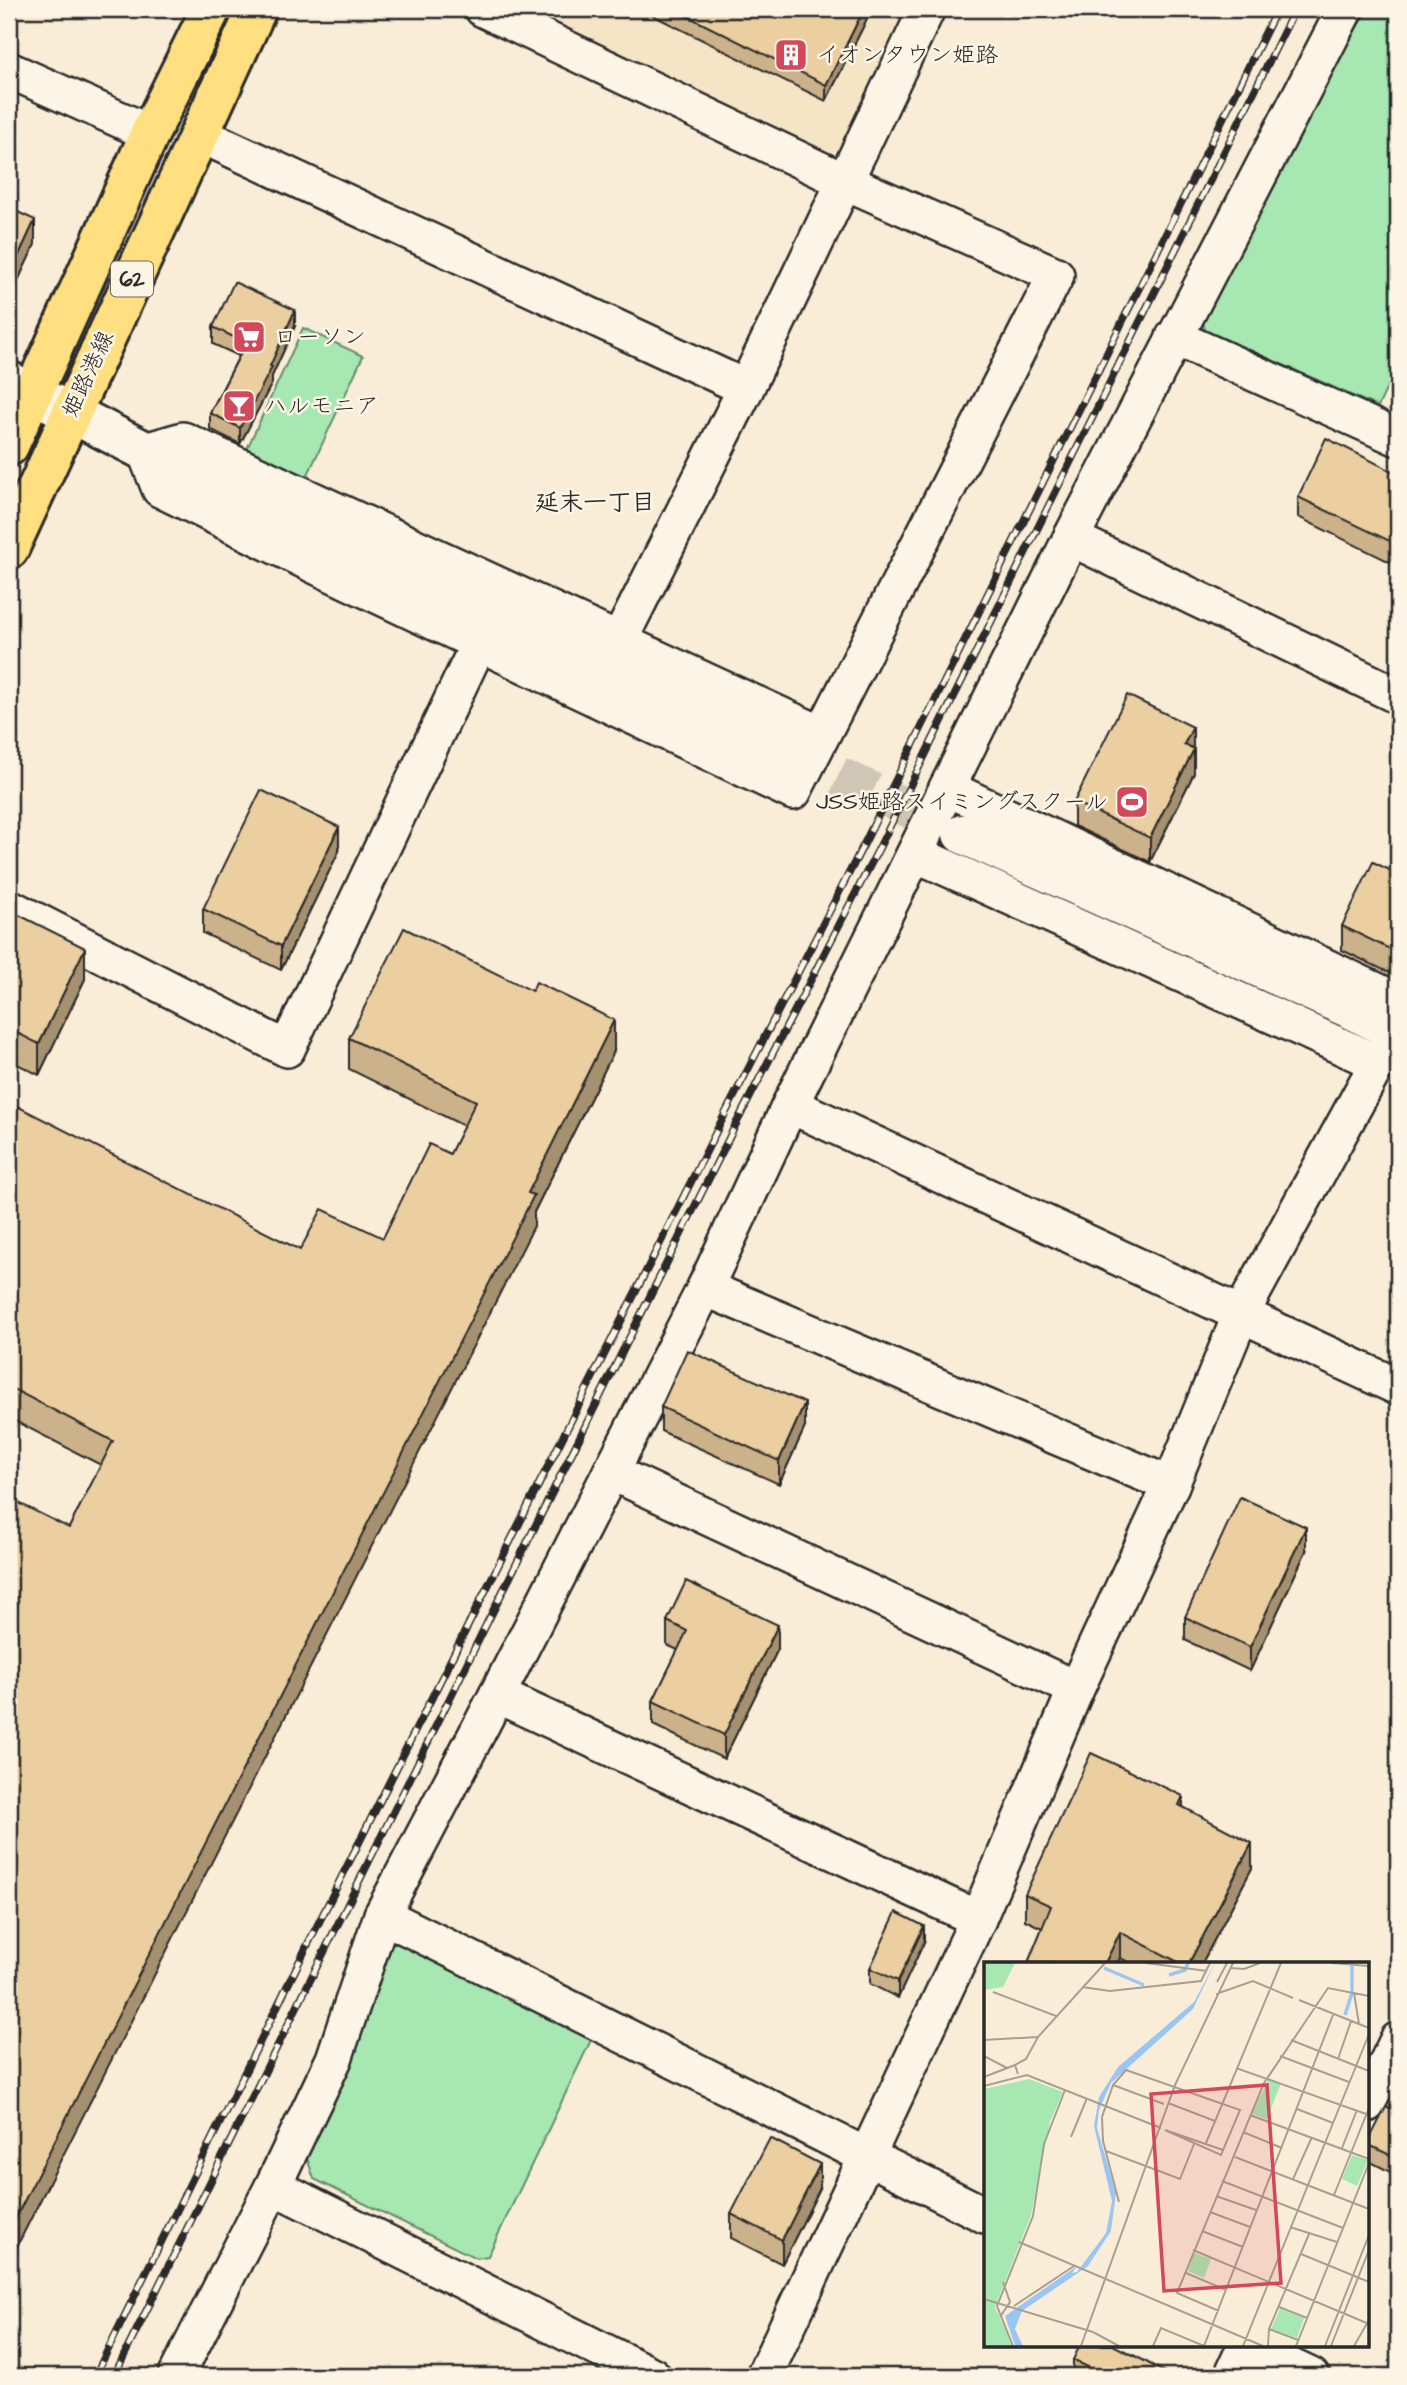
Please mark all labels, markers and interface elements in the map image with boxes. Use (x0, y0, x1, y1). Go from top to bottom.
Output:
building icon: イオンタウン姫路 (772, 36, 810, 74)
place label: イオンタウン姫路 (816, 39, 998, 71)
road number: 62 (111, 262, 153, 296)
supermarket icon: ローソン (230, 318, 268, 356)
place label: ローソン (274, 321, 366, 353)
street label: 姫路港線 (54, 326, 122, 422)
bar icon: ハルモニア (220, 387, 258, 425)
place label: ハルモニア (264, 390, 379, 422)
district label: 延末一丁目 (535, 486, 655, 520)
sports icon: JSS姫路スイミングスクール (1113, 783, 1151, 821)
place label: JSS姫路スイミングスクール (816, 786, 1108, 818)
inset map (984, 1962, 1368, 2346)

